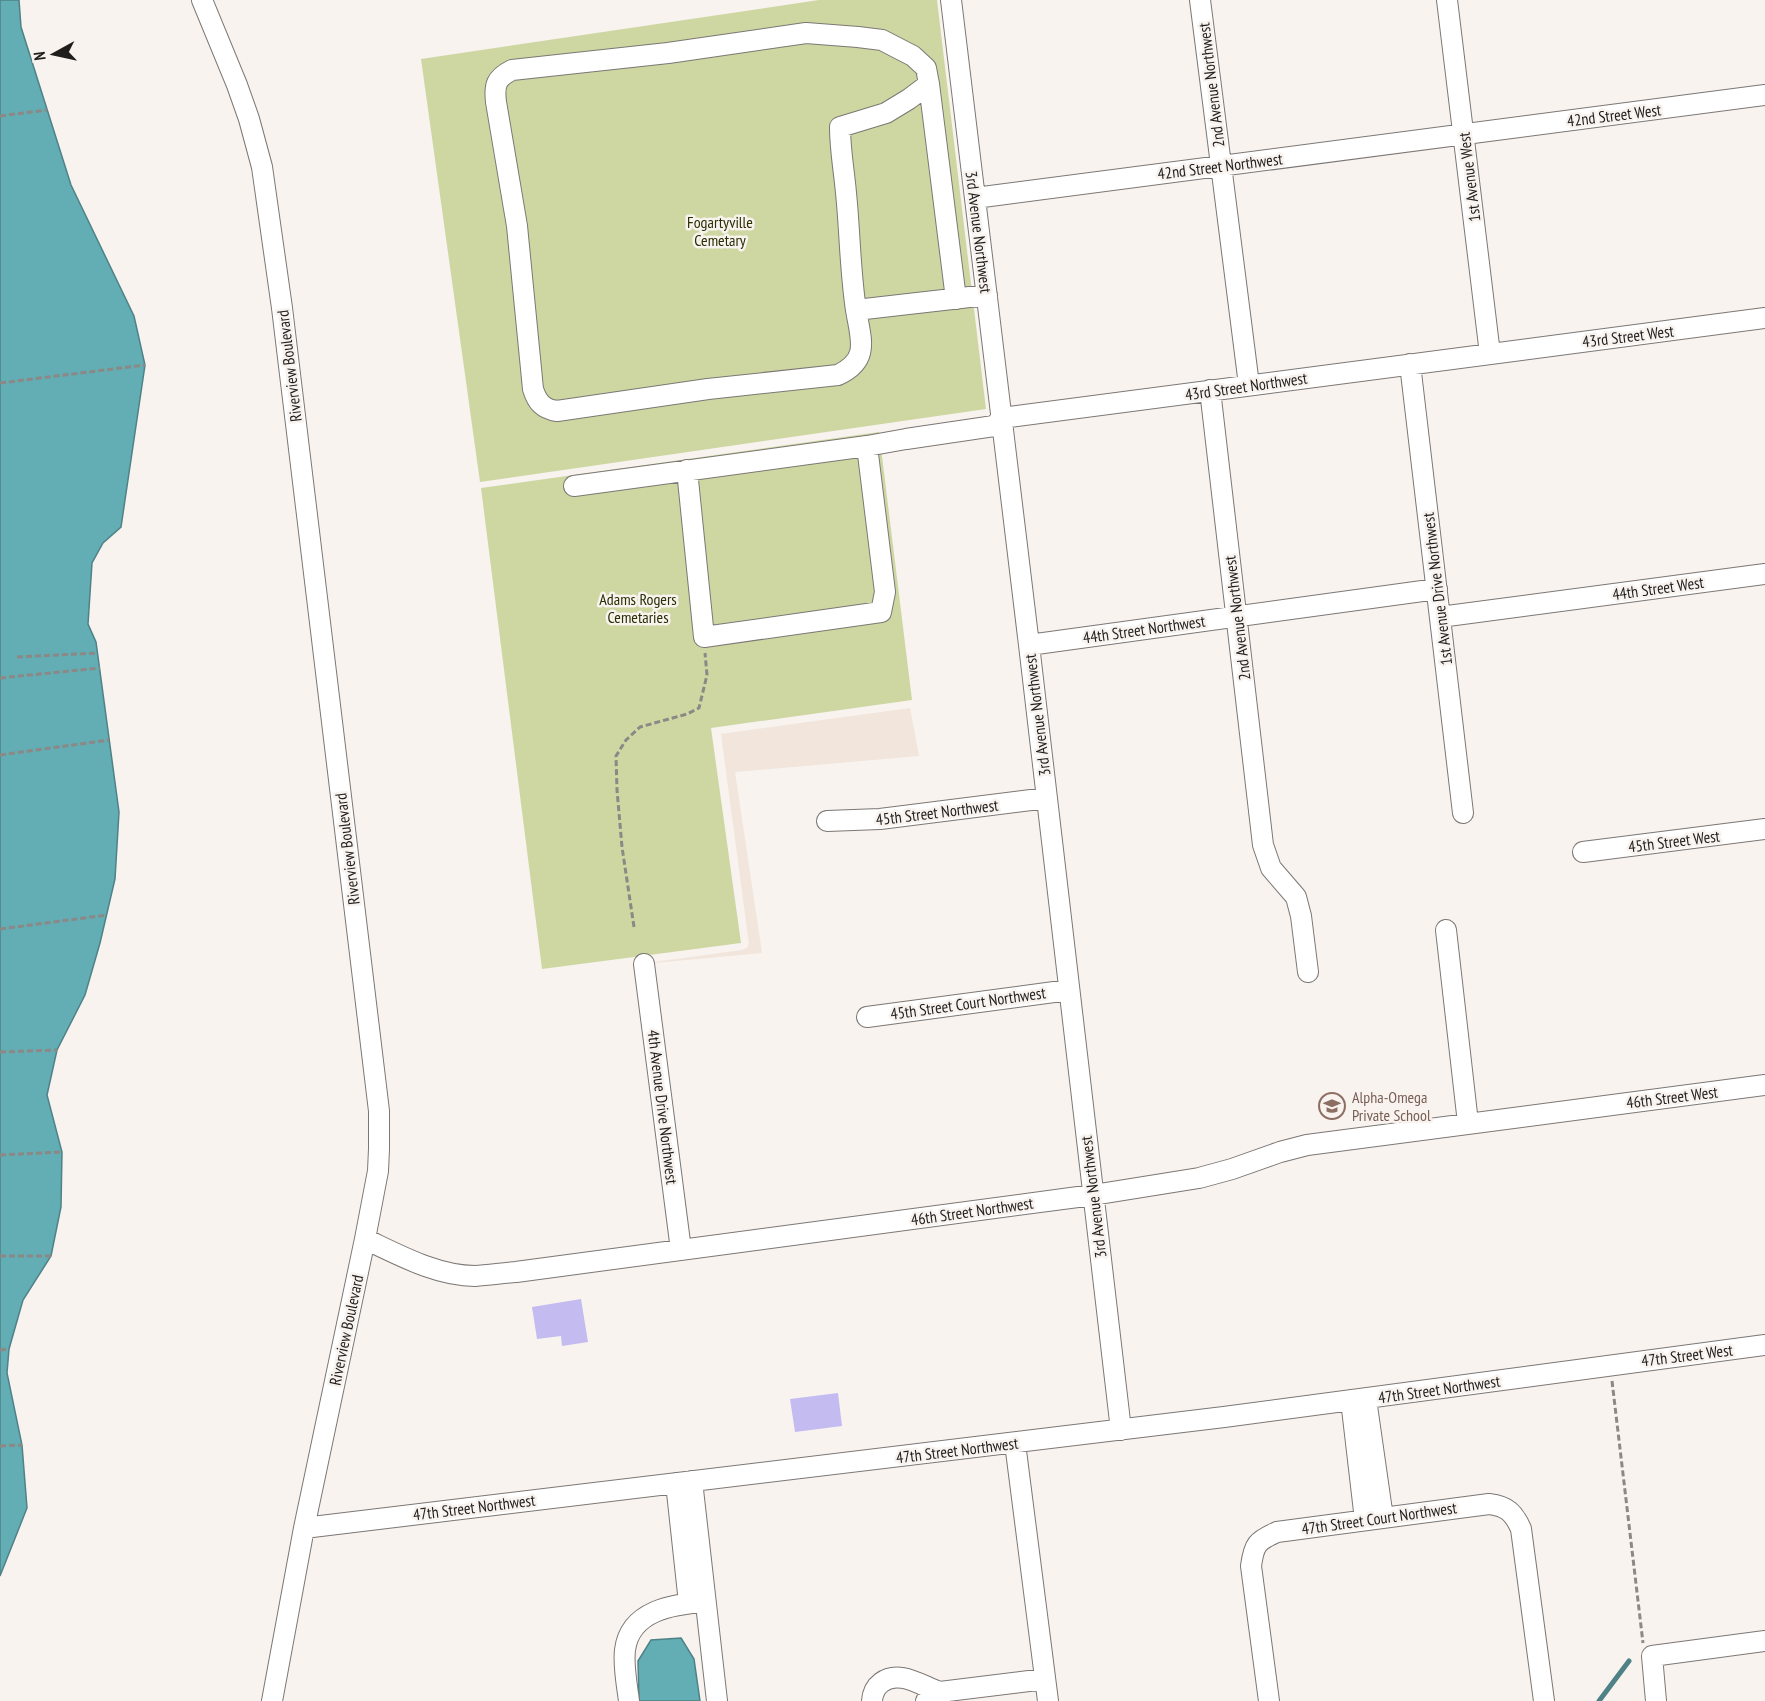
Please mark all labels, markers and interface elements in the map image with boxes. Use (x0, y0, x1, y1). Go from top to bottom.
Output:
street label: 2nd Avenue Northwest (1193, 21, 1229, 148)
north arrow (24, 24, 84, 84)
text: N (29, 50, 50, 62)
street label: 42nd Street West (1566, 99, 1663, 131)
street label: 1st Avenue West (1454, 130, 1484, 223)
street label: 42nd Street Northwest (1156, 148, 1284, 184)
street label: 3rd Avenue Northwest (962, 170, 996, 295)
park label: Fogartyville Cemetary (687, 212, 753, 250)
street label: Riverview Boulevard (272, 309, 306, 423)
street label: 43rd Street West (1581, 320, 1675, 352)
street label: 43rd Street Northwest (1184, 367, 1309, 404)
street label: 1st Avenue Drive Northwest (1418, 511, 1456, 667)
street label: 2nd Avenue Northwest (1219, 554, 1255, 681)
street label: 44th Street West (1611, 572, 1706, 604)
park label: Adams Rogers Cemetaries (599, 589, 677, 627)
street label: 44th Street Northwest (1082, 610, 1207, 647)
street label: 3rd Avenue Northwest (1020, 652, 1054, 777)
street label: Riverview Boulevard (330, 792, 364, 906)
street label: 45th Street Northwest (875, 794, 1000, 829)
street label: 45th Street West (1627, 825, 1722, 857)
street label: 45th Street Court Northwest (889, 982, 1047, 1024)
street label: 4th Avenue Drive Northwest (644, 1029, 682, 1186)
street label: 46th Street West (1625, 1081, 1720, 1113)
place label: Alpha-Omega Private School (1352, 1087, 1431, 1125)
school or university icon: Alpha-Omega Private School (1317, 1091, 1347, 1121)
street label: 3rd Avenue Northwest (1076, 1134, 1110, 1259)
street label: 46th Street Northwest (910, 1192, 1035, 1229)
street label: Riverview Boulevard (325, 1273, 367, 1387)
street label: 47th Street West (1640, 1339, 1734, 1371)
street label: 47th Street Northwest (1377, 1370, 1502, 1407)
street label: 47th Street Northwest (895, 1433, 1020, 1467)
street label: 47th Street Northwest (412, 1490, 537, 1524)
street label: 47th Street Court Northwest (1300, 1497, 1458, 1539)

